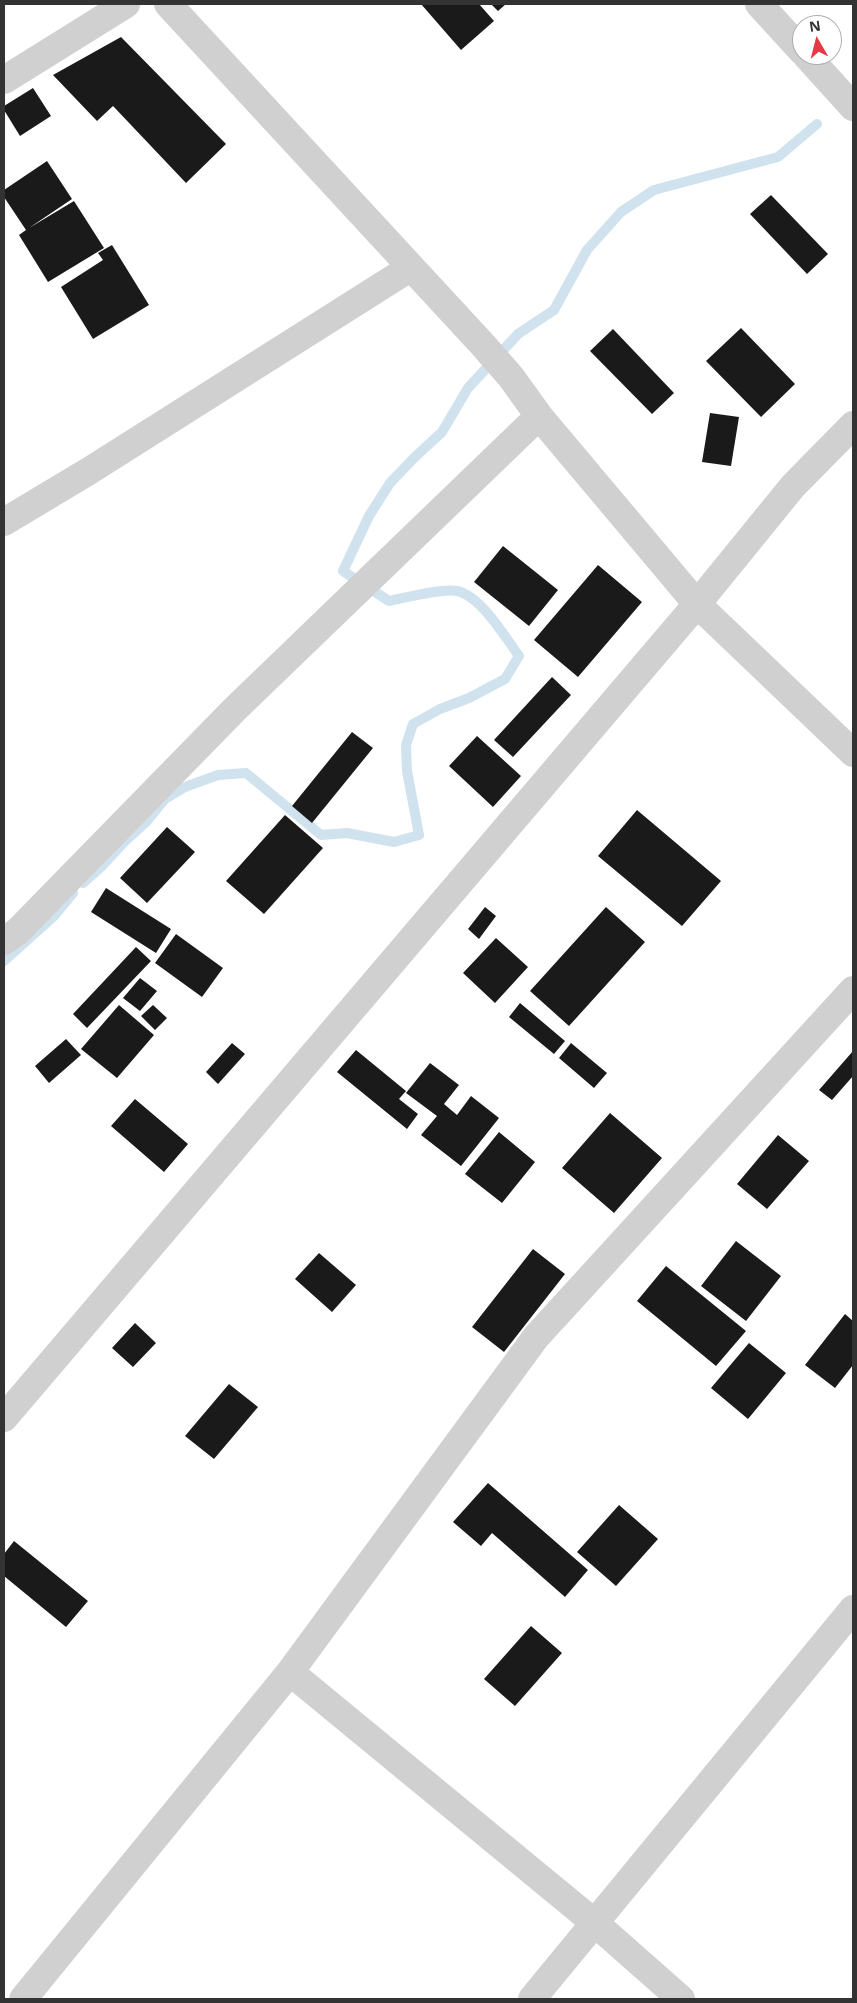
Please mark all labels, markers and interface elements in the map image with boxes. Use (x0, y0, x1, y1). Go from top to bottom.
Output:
north arrow (792, 15, 842, 65)
text: N (808, 15, 822, 36)

